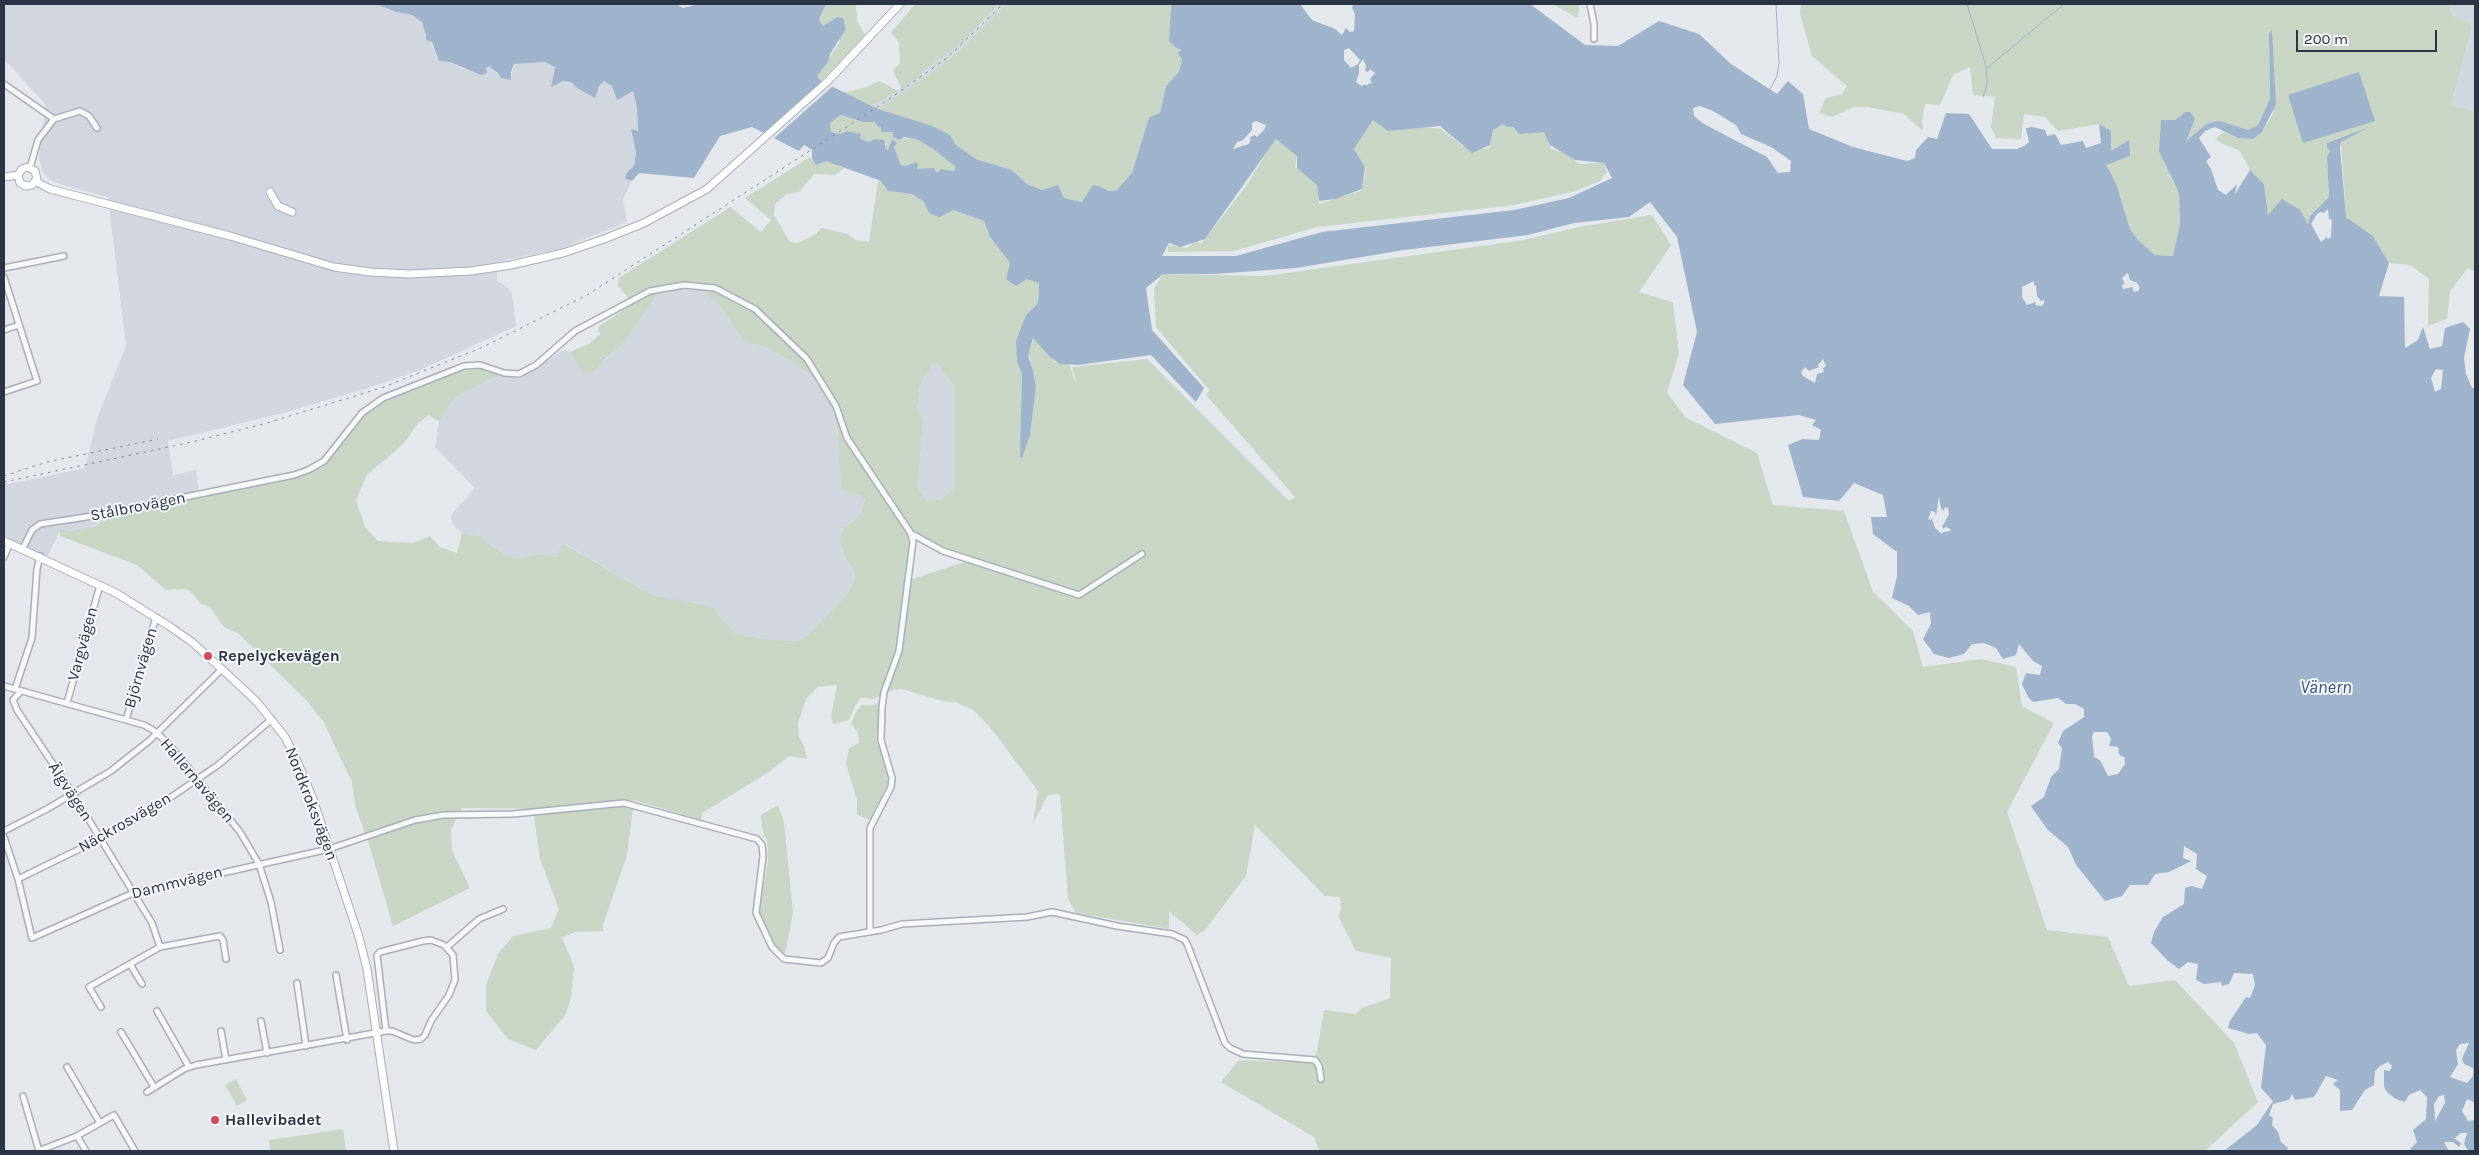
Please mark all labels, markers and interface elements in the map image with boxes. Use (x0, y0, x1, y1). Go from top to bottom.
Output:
scale bar (2299, 20, 2440, 52)
text: 200 m (2304, 30, 2348, 48)
street label: Stålbrovägen (89, 488, 187, 526)
street label: Vargvägen (64, 605, 102, 683)
street label: Björnvägen (120, 626, 162, 710)
place label: Repelyckevägen (218, 646, 340, 666)
marker: Repelyckevägen (202, 650, 214, 662)
water label: Vänern (2300, 677, 2352, 699)
street label: Hallernavägen (156, 735, 238, 827)
street label: Nordkroksvägen (281, 745, 341, 863)
street label: Älgvägen (44, 759, 96, 825)
street label: Näckrosvägen (75, 789, 175, 857)
street label: Dammvägen (130, 862, 224, 904)
place label: Hallevibadet (225, 1110, 321, 1130)
marker: Hallevibadet (209, 1114, 221, 1126)

